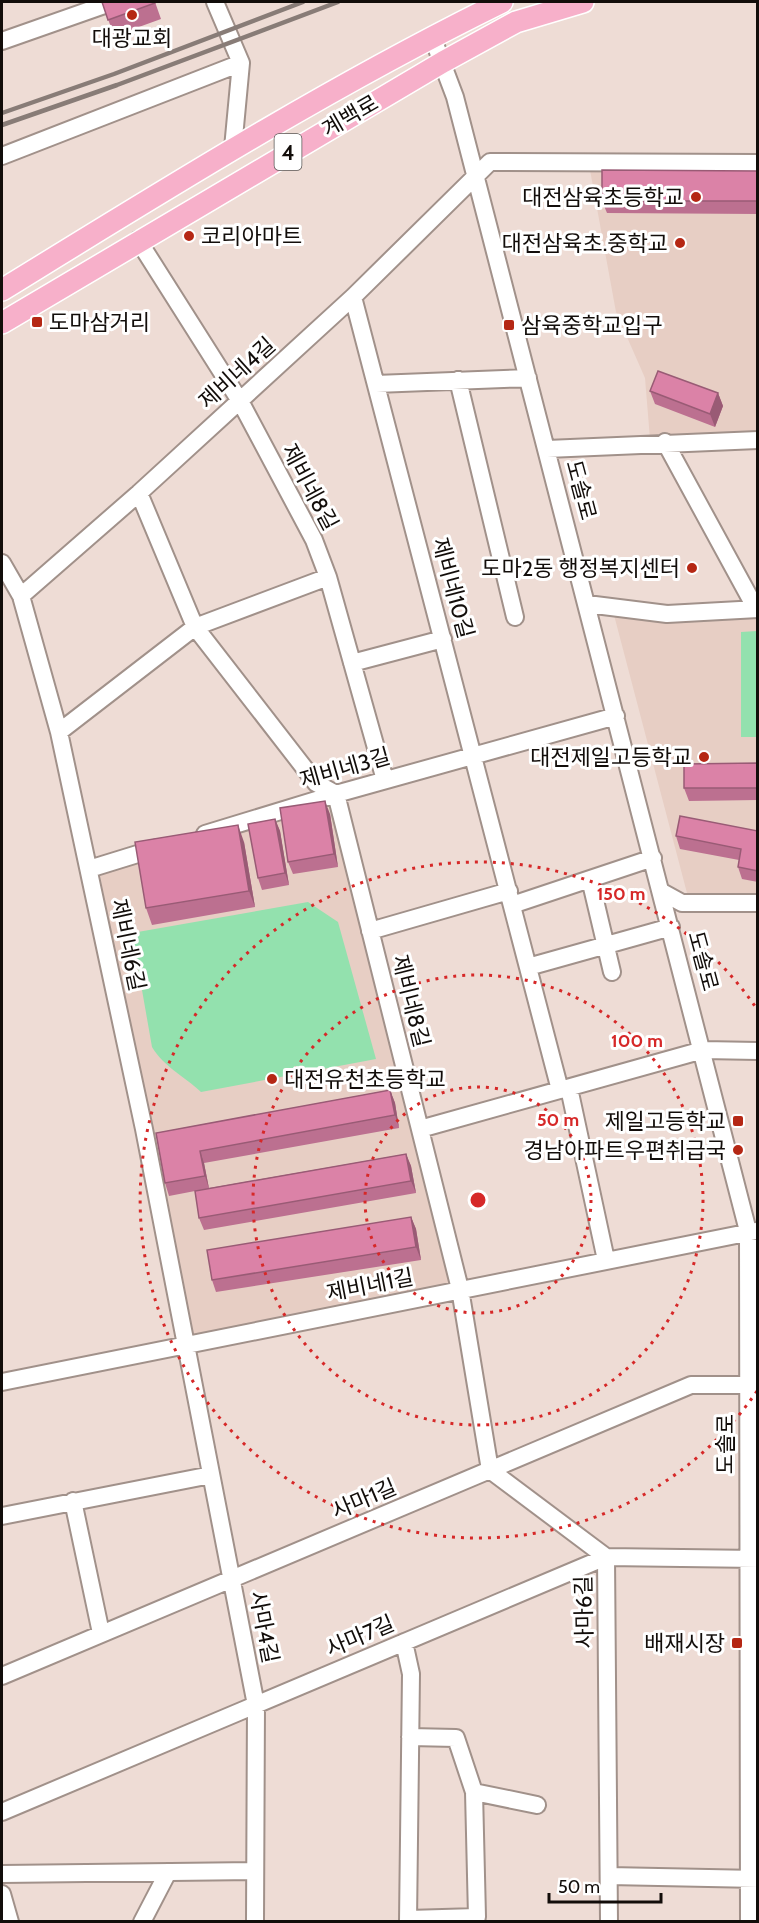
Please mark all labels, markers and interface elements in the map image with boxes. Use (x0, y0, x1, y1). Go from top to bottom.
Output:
marker: 대광교회 (125, 8, 139, 22)
place label: 대광교회 (92, 25, 172, 52)
street label: 계백로 (317, 89, 383, 143)
road number: 4 (274, 134, 302, 170)
place label: 대전삼육초등학교 (522, 184, 684, 211)
marker: 대전삼육초등학교 (689, 190, 703, 204)
place label: 코리아마트 (201, 223, 302, 250)
marker: 코리아마트 (182, 229, 196, 243)
place label: 대전삼육초.중학교 (502, 230, 668, 257)
marker: 대전삼육초.중학교 (673, 236, 687, 250)
place label: 도마삼거리 (49, 309, 150, 336)
place label: 삼육중학교입구 (521, 312, 663, 339)
marker: 도마삼거리 (30, 315, 44, 329)
marker: 삼육중학교입구 (502, 318, 516, 332)
street label: 제비네4길 (193, 332, 281, 414)
street label: 제비네8길 (276, 439, 344, 535)
street label: 도솔로 (560, 457, 602, 523)
street label: 제비네10길 (427, 535, 479, 641)
place label: 도마2동 행정복지센터 (481, 555, 680, 582)
marker: 도마2동 행정복지센터 (685, 561, 699, 575)
street label: 제비네3길 (297, 742, 393, 794)
place label: 대전제일고등학교 (530, 744, 692, 771)
marker: 대전제일고등학교 (697, 750, 711, 764)
text: 150 m (597, 883, 645, 905)
street label: 제비네6길 (105, 896, 151, 994)
street label: 도솔로 (682, 928, 724, 994)
street label: 제비네8길 (386, 952, 436, 1050)
text: 100 m (611, 1030, 663, 1052)
place label: 대전유천초등학교 (284, 1066, 446, 1093)
marker: 대전유천초등학교 (265, 1072, 279, 1086)
place label: 제일고등학교 (605, 1108, 726, 1135)
text: 50 m (537, 1109, 579, 1131)
marker: 제일고등학교 (731, 1114, 745, 1128)
place label: 경남아파트우편취급국 (524, 1137, 726, 1164)
marker: 경남아파트우편취급국 (731, 1143, 745, 1157)
centre of rings (468, 1190, 488, 1210)
street label: 제비네1길 (324, 1263, 416, 1307)
street label: 도솔로 (712, 1414, 739, 1474)
street label: 사마1길 (327, 1473, 401, 1525)
street label: 사마6길 (570, 1575, 598, 1649)
street label: 사마4길 (244, 1588, 284, 1666)
street label: 사마7길 (322, 1610, 398, 1662)
place label: 배재시장 (644, 1630, 725, 1657)
marker: 배재시장 (730, 1636, 744, 1650)
scale bar (549, 1866, 662, 1904)
text: 50 m (558, 1876, 600, 1898)

